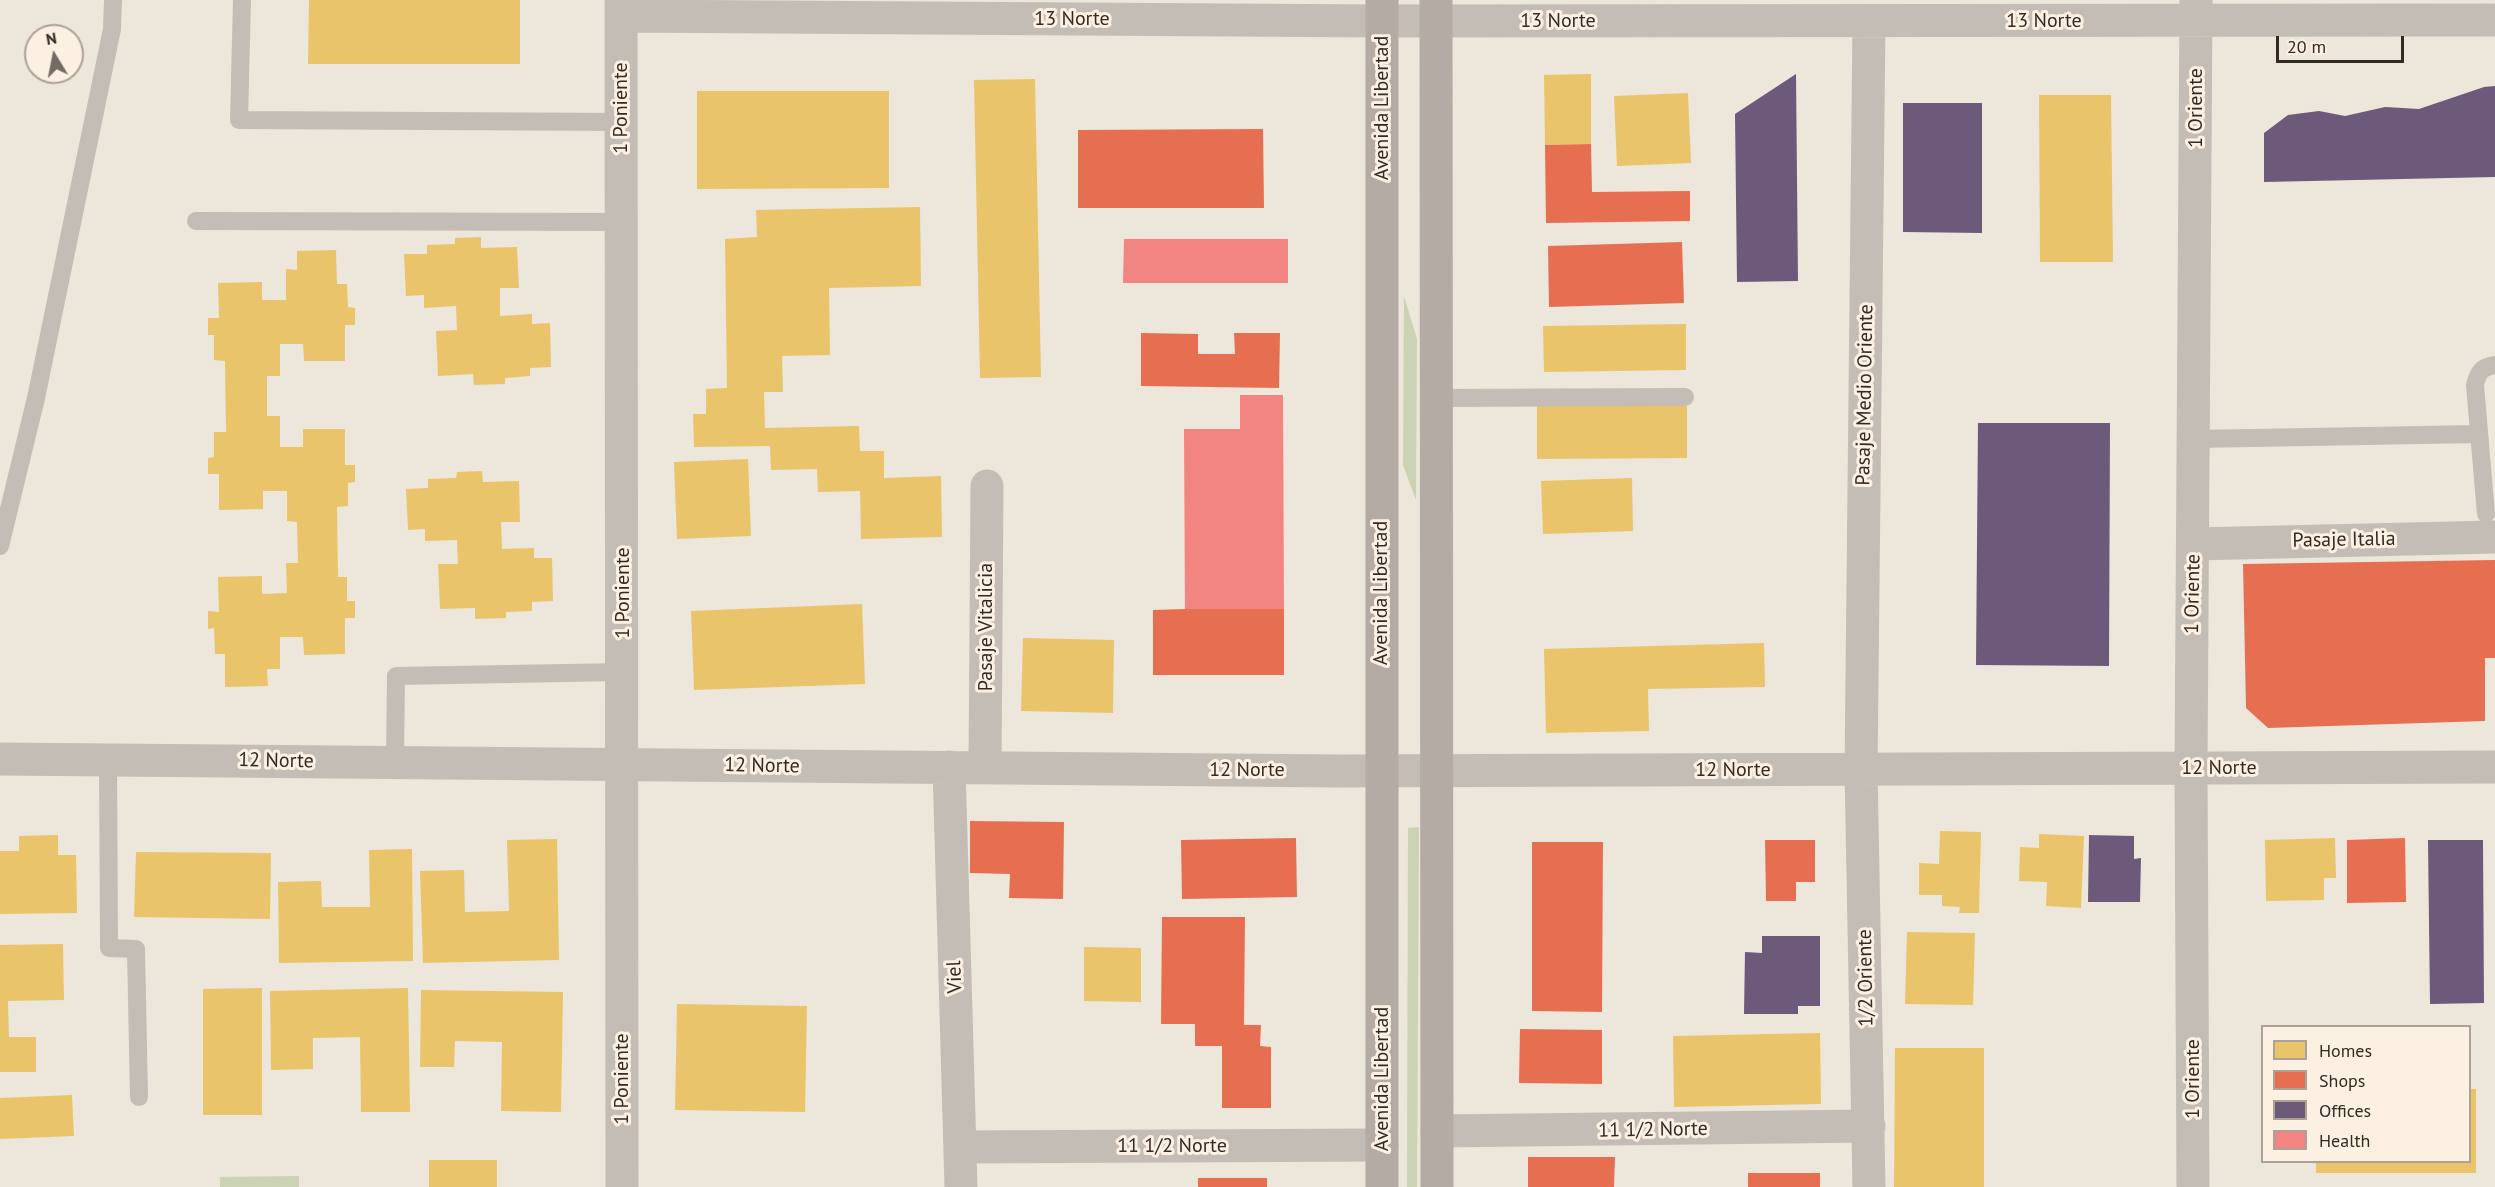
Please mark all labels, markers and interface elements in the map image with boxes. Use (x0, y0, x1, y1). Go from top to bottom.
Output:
street label: 13 Norte (1034, 7, 1110, 31)
street label: 13 Norte (1520, 9, 1596, 33)
street label: 13 Norte (2006, 9, 2082, 33)
north arrow (24, 24, 84, 84)
scale bar (2279, 24, 2406, 62)
text: N (44, 27, 58, 49)
text: 20 m (2287, 35, 2326, 58)
street label: Avenida Libertad (1370, 36, 1394, 180)
street label: 1 Poniente (609, 62, 633, 154)
street label: 1 Oriente (2184, 68, 2208, 148)
street label: Pasaje Medio Oriente (1851, 304, 1879, 486)
street label: Avenida Libertad (1369, 521, 1393, 665)
street label: Pasaje Italia (2292, 527, 2396, 553)
street label: 1 Poniente (611, 547, 635, 639)
street label: 1 Oriente (2180, 554, 2206, 634)
street label: Pasaje Vitalicia (974, 563, 998, 691)
street label: 12 Norte (238, 748, 314, 774)
street label: 12 Norte (724, 753, 800, 779)
street label: 12 Norte (2181, 756, 2257, 780)
street label: 12 Norte (1209, 758, 1285, 782)
street label: 12 Norte (1695, 758, 1771, 782)
street label: 1/2 Oriente (1853, 929, 1879, 1027)
street label: Viel (942, 960, 968, 994)
street label: Avenida Libertad (1370, 1007, 1394, 1151)
legend (2261, 1025, 2471, 1163)
street label: 1 Poniente (610, 1033, 634, 1125)
street label: 1 Oriente (2181, 1039, 2205, 1119)
text: Homes (2319, 1039, 2372, 1062)
text: Shops (2319, 1069, 2365, 1092)
text: Offices (2319, 1099, 2371, 1122)
street label: 11 1/2 Norte (1598, 1117, 1708, 1143)
text: Health (2319, 1129, 2370, 1152)
street label: 11 1/2 Norte (1117, 1134, 1227, 1158)

